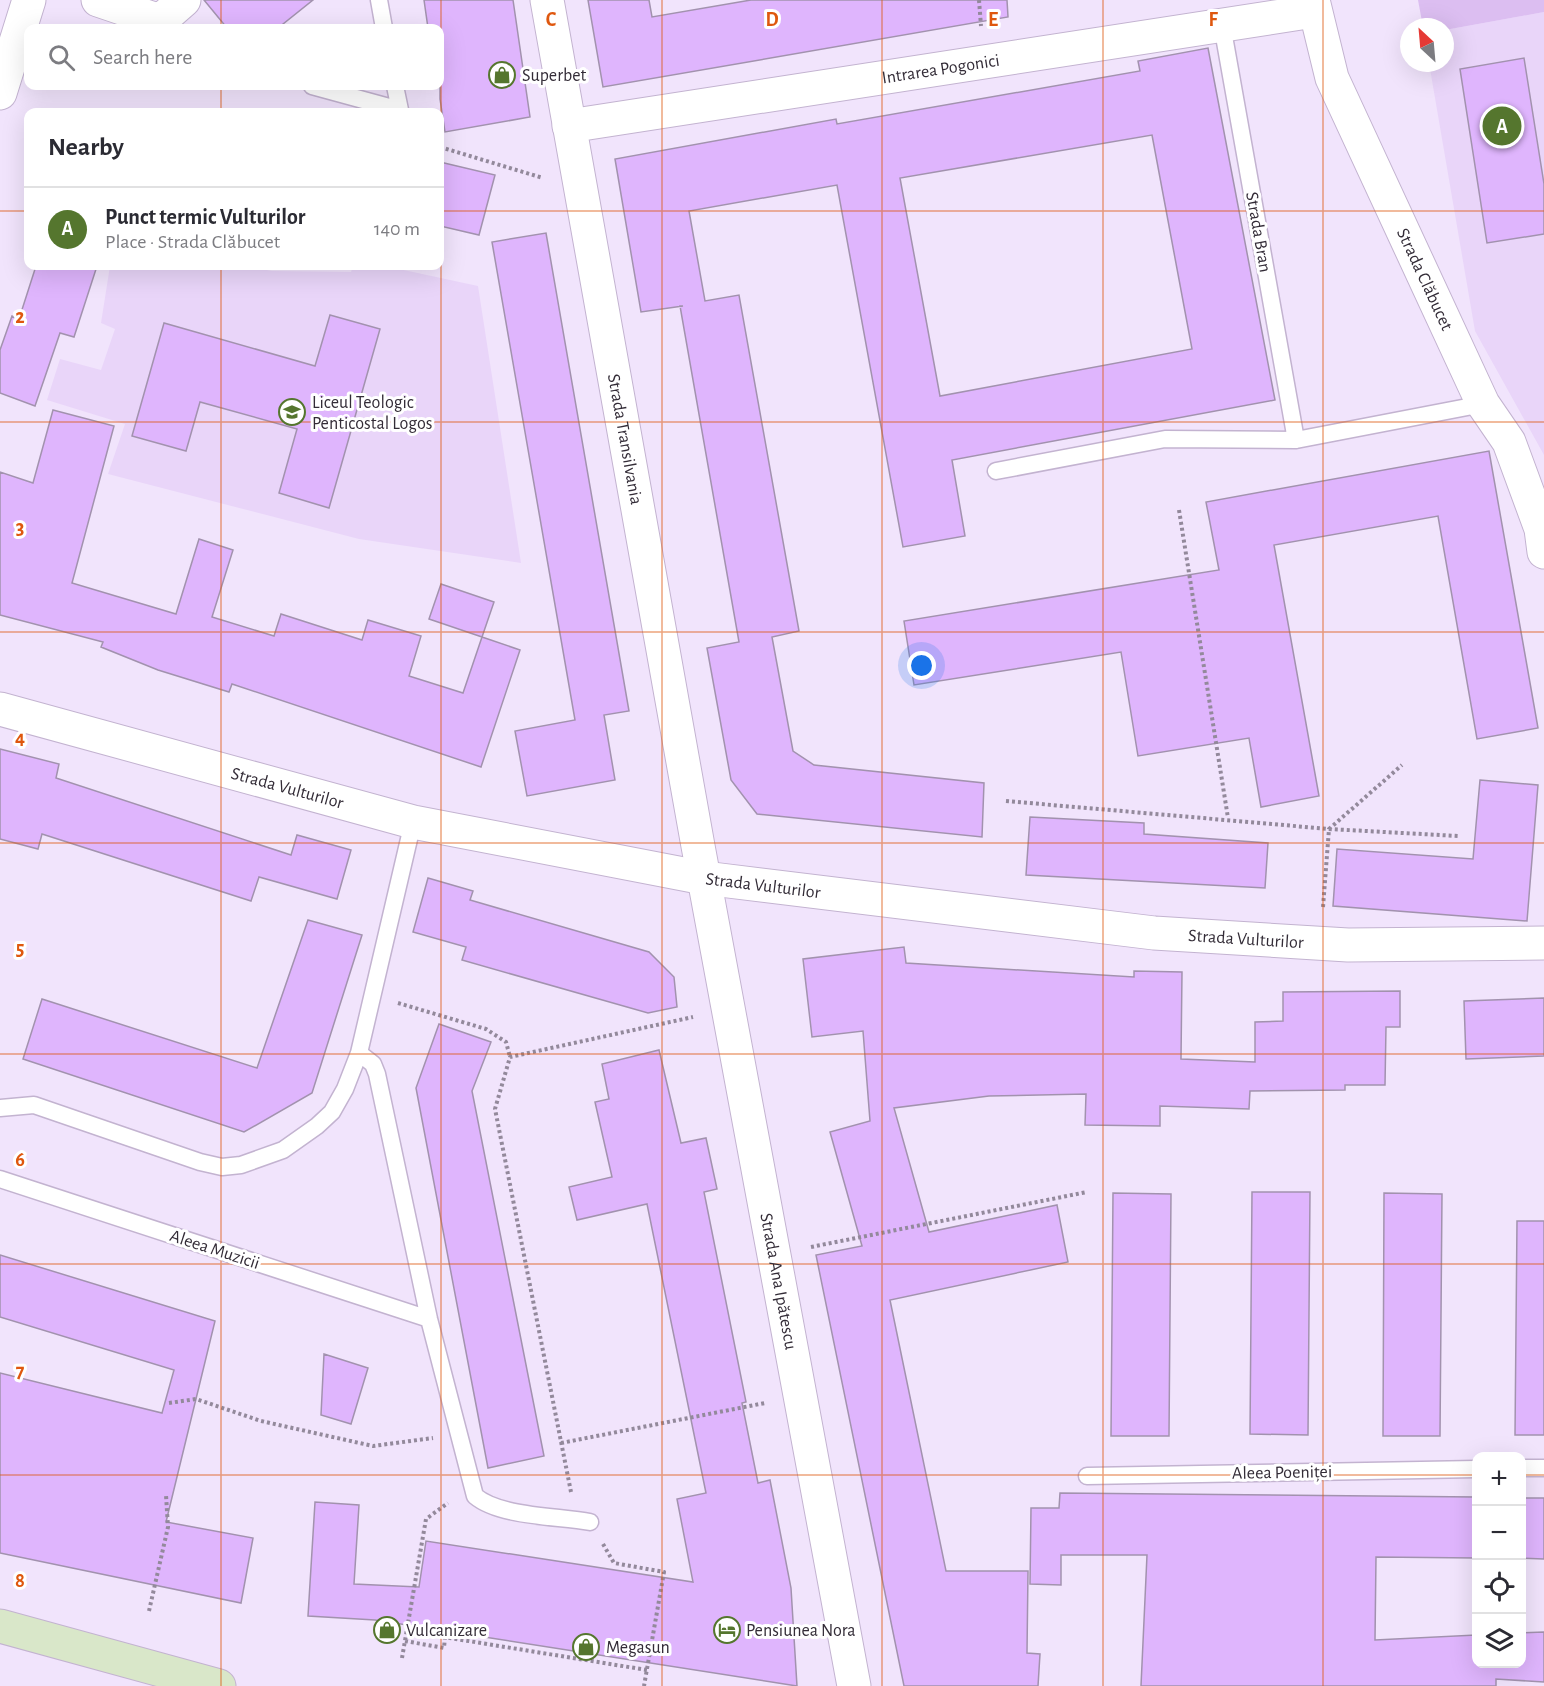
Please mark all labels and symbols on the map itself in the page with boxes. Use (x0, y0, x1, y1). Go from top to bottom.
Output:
text: C (546, 10, 557, 30)
text: D (765, 10, 779, 30)
text: E (988, 10, 998, 30)
text: F (1208, 10, 1218, 30)
north arrow (1400, 18, 1454, 72)
street label: Intrarea Pogonici (881, 52, 1001, 88)
shop icon: Superbet (487, 60, 517, 90)
place label: Superbet (522, 67, 587, 85)
pin: A (1482, 104, 1522, 148)
street label: Strada Bran (1242, 191, 1274, 274)
street label: Strada Clăbucet (1393, 226, 1456, 334)
text: 2 (15, 307, 25, 327)
street label: Strada Transilvania (604, 372, 645, 506)
place label: Liceul Teologic Penticostal Logos (312, 394, 433, 433)
school or university icon: Liceul Teologic Penticostal Logos (277, 397, 307, 427)
text: 3 (16, 518, 24, 538)
your location (907, 651, 936, 680)
text: 4 (15, 728, 25, 748)
street label: Strada Vulturilor (229, 765, 345, 813)
street label: Strada Vulturilor (704, 870, 822, 902)
street label: Strada Vulturilor (1188, 927, 1304, 952)
text: 5 (16, 939, 24, 959)
text: 6 (15, 1150, 25, 1170)
street label: Strada Ana Ipătescu (756, 1212, 799, 1351)
street label: Aleea Muzicii (168, 1227, 262, 1273)
text: 7 (16, 1361, 25, 1381)
street label: Aleea Poeniței (1232, 1463, 1332, 1484)
text: 8 (15, 1571, 25, 1591)
shop icon: Vulcanizare (372, 1615, 402, 1645)
hotel icon: Pensiunea Nora (712, 1615, 742, 1645)
place label: Vulcanizare (406, 1622, 487, 1640)
place label: Pensiunea Nora (746, 1622, 856, 1640)
shop icon: Megasun (571, 1632, 601, 1662)
place label: Megasun (606, 1639, 670, 1657)

